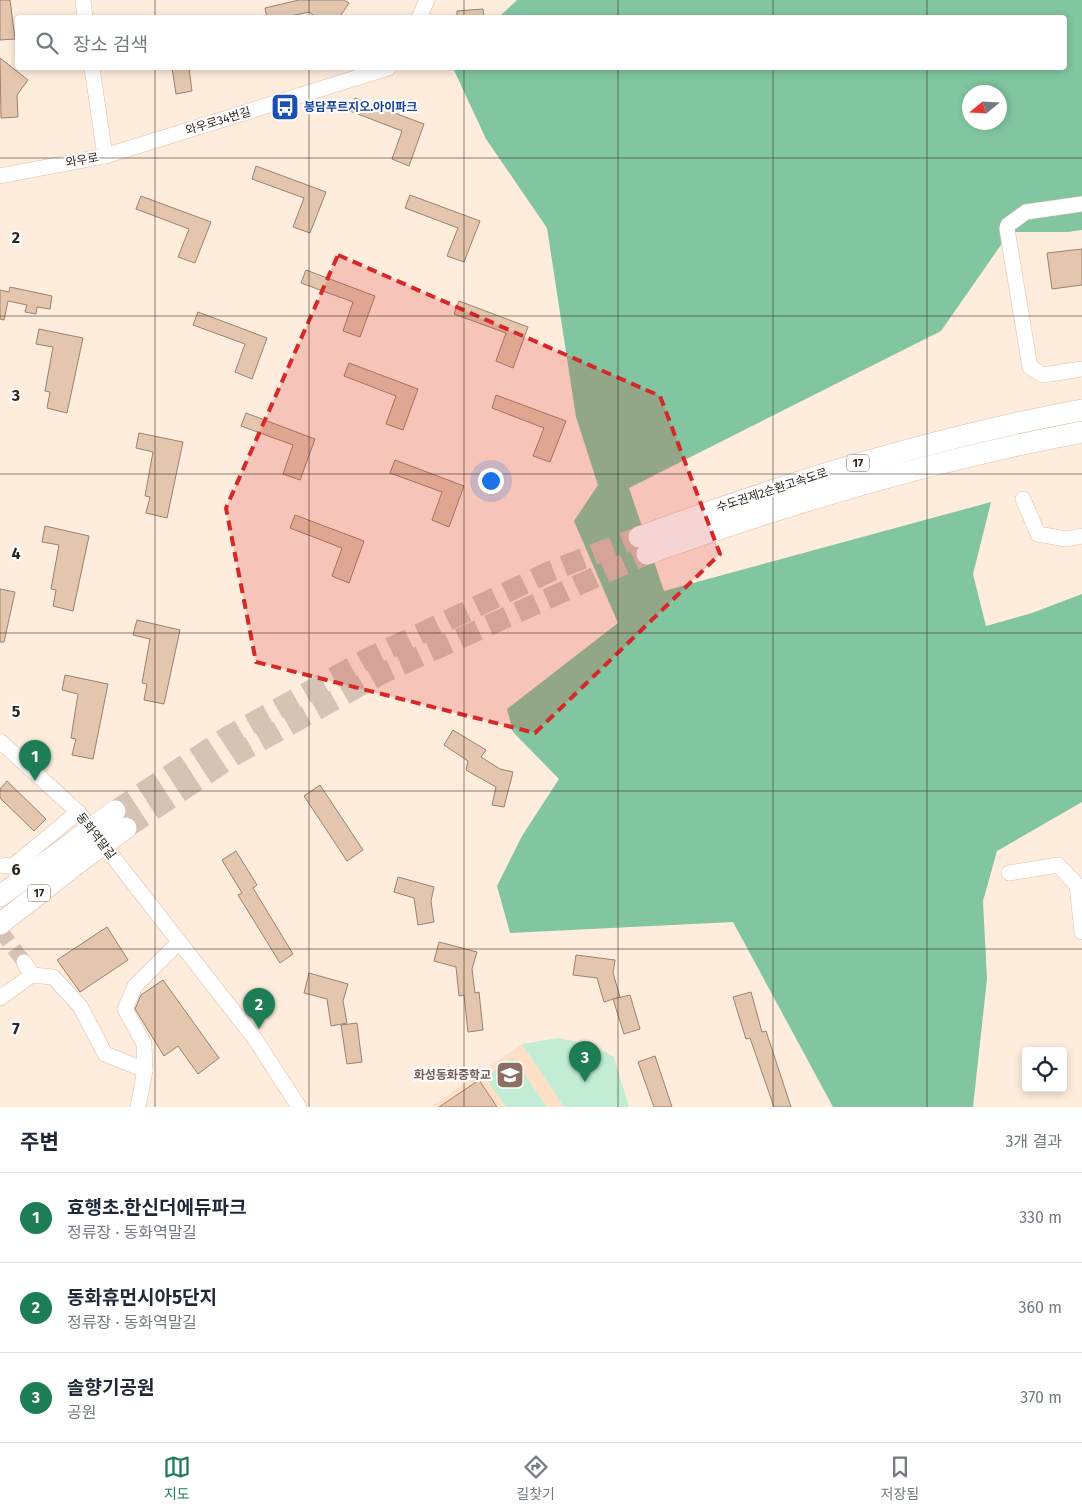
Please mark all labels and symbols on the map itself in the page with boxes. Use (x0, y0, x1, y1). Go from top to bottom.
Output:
north arrow (962, 85, 1007, 130)
bus stop icon: 봉담푸르지오.아이파크 (270, 92, 300, 122)
place label: 봉담푸르지오.아이파크 (304, 100, 417, 114)
street label: 와우로34번길 (184, 104, 252, 138)
street label: 와우로 (64, 150, 100, 170)
text: 2 (12, 228, 20, 247)
text: 3 (11, 386, 20, 405)
road number: 17 (847, 454, 869, 472)
street label: 수도권제2순환고속도로 (715, 465, 829, 515)
your location (478, 468, 504, 494)
text: 4 (11, 544, 21, 563)
text: 5 (12, 702, 21, 721)
pin: 1 (19, 740, 51, 781)
street label: 동화역말길 (73, 810, 119, 862)
text: 6 (11, 860, 21, 879)
road number: 17 (28, 884, 50, 901)
pin: 2 (243, 988, 275, 1029)
text: 7 (12, 1019, 20, 1038)
pin: 3 (569, 1041, 601, 1082)
school or university icon: 화성동화중학교 (495, 1060, 525, 1090)
place label: 화성동화중학교 (414, 1068, 491, 1082)

